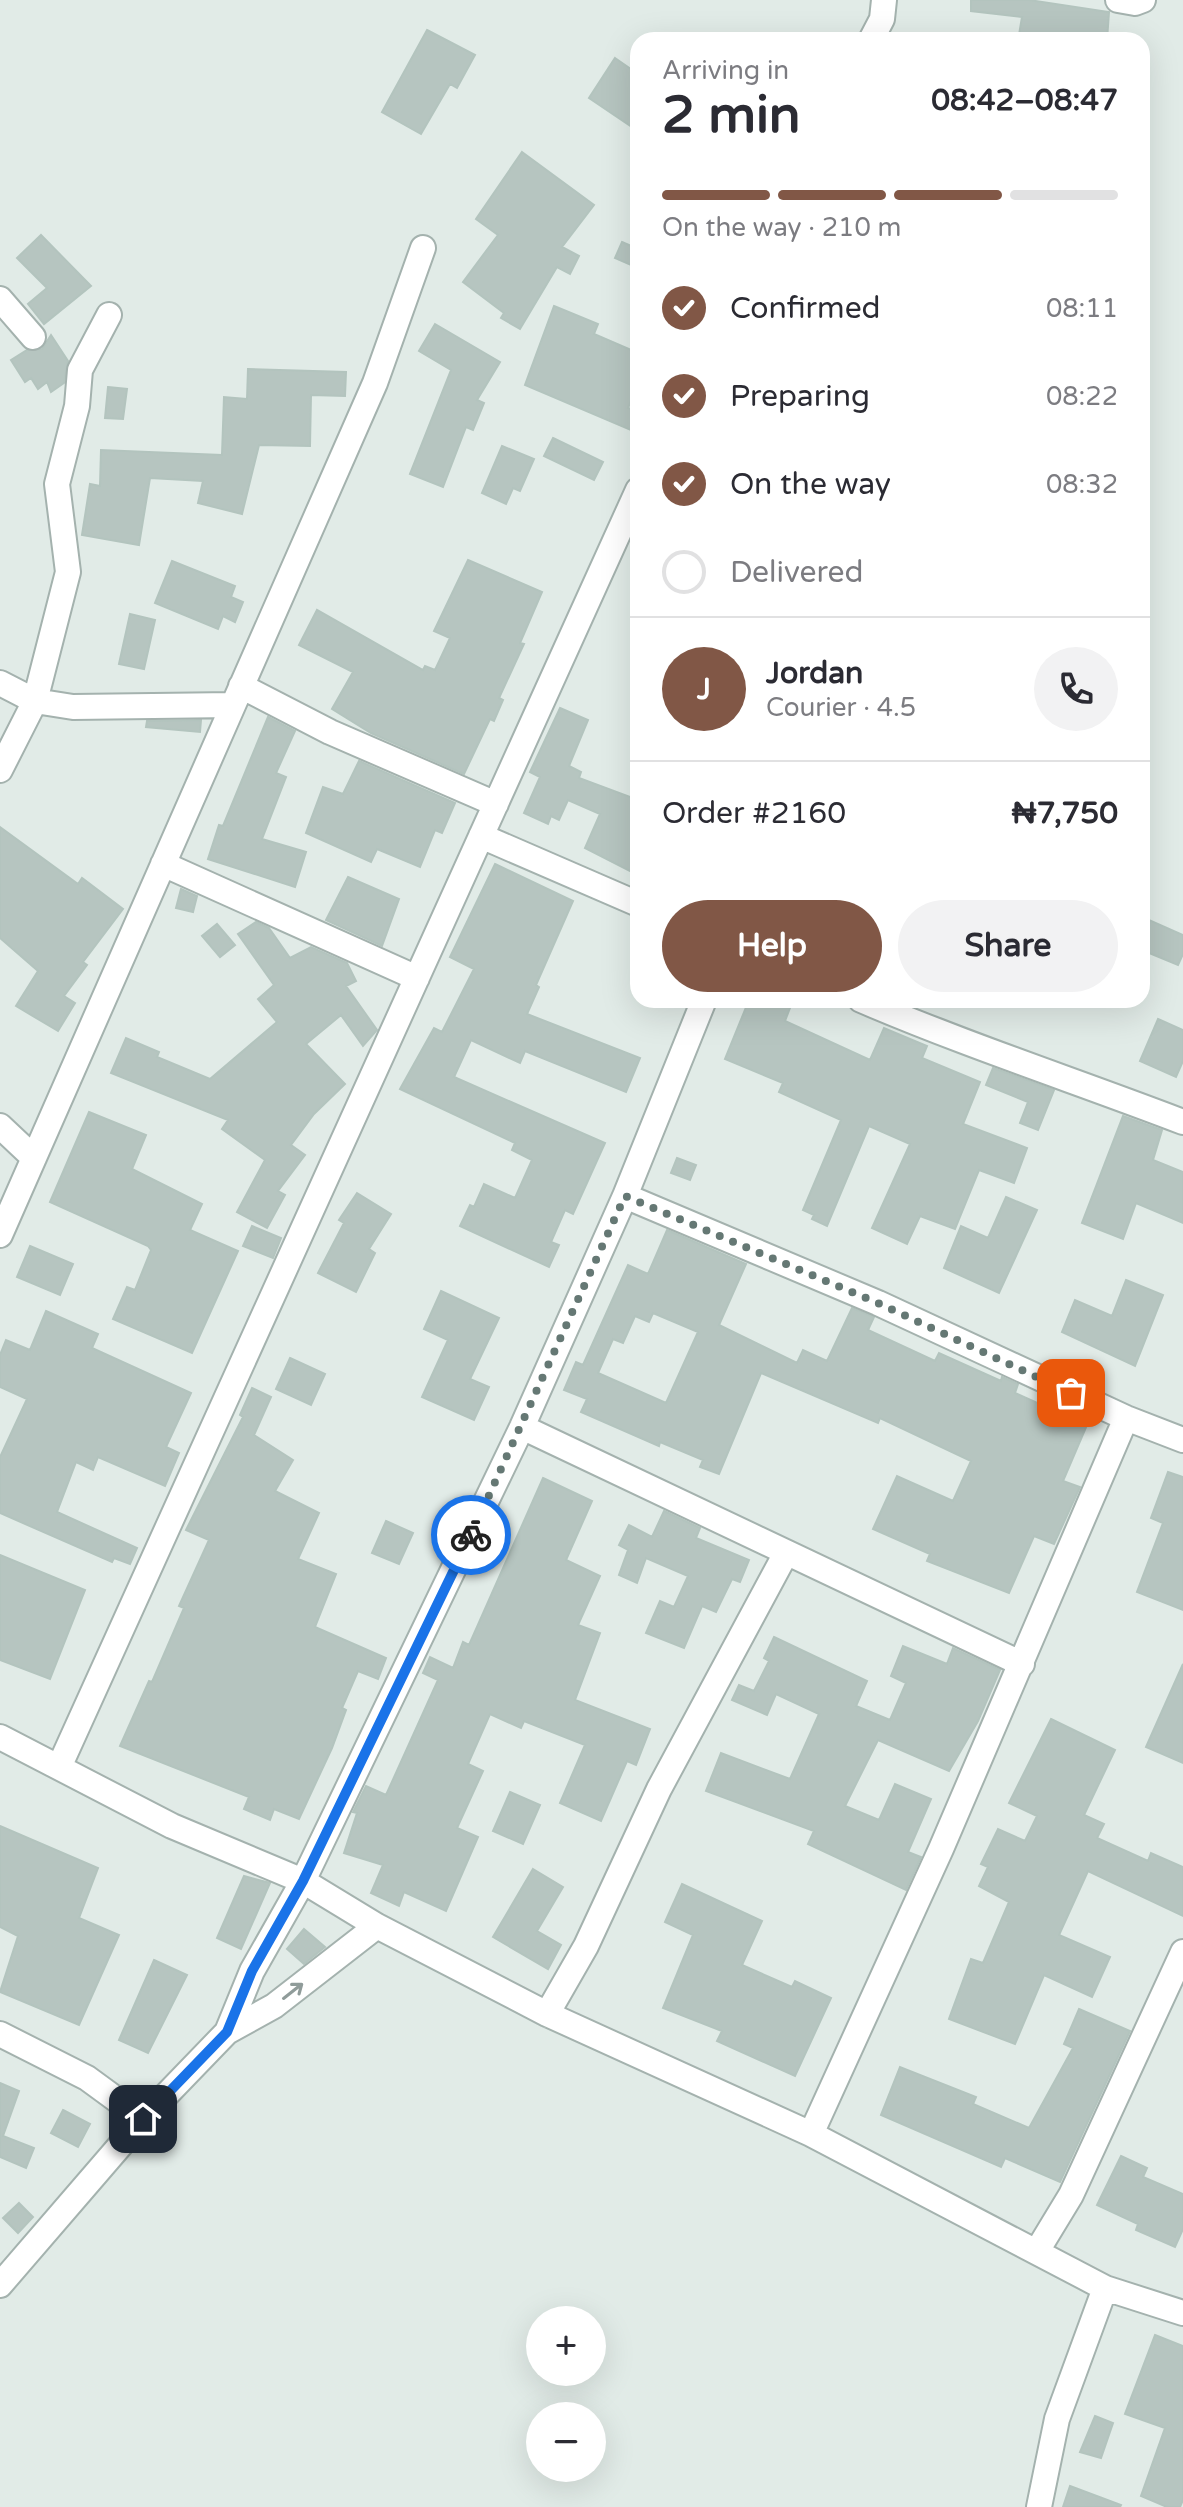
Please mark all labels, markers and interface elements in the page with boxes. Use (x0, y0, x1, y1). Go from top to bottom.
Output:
text: Arriving in (662, 55, 789, 86)
text: 08:42–08:47 (931, 82, 1118, 119)
text: 2 min (662, 84, 801, 147)
text: On the way · 210 m (662, 212, 901, 243)
icon: check (662, 286, 706, 330)
text: Confirmed (730, 290, 881, 327)
text: 08:11 (1046, 293, 1118, 324)
icon: check (662, 374, 706, 418)
text: Preparing (730, 378, 870, 415)
text: 08:22 (1046, 381, 1118, 412)
icon: check (662, 462, 706, 506)
text: On the way (730, 466, 891, 503)
text: 08:32 (1046, 469, 1118, 500)
text: Delivered (730, 554, 864, 591)
button: phone (1034, 647, 1118, 731)
text: Jordan (766, 655, 863, 692)
text: J (697, 671, 711, 708)
text: Courier · 4.5 (766, 692, 916, 723)
text: Order #2160 (662, 795, 846, 832)
text: ₦7,750 (1011, 795, 1118, 832)
button: Help (662, 900, 882, 992)
button: Share (898, 900, 1118, 992)
pin (1037, 1359, 1105, 1427)
icon: bag (1049, 1371, 1093, 1415)
courier (431, 1495, 511, 1575)
icon: bike (449, 1513, 493, 1557)
one-way arrow (282, 1982, 303, 1999)
pin (109, 2085, 177, 2153)
icon: home (121, 2097, 165, 2141)
map controls (526, 2306, 606, 2482)
button: + (526, 2306, 606, 2386)
button: − (526, 2402, 606, 2482)

